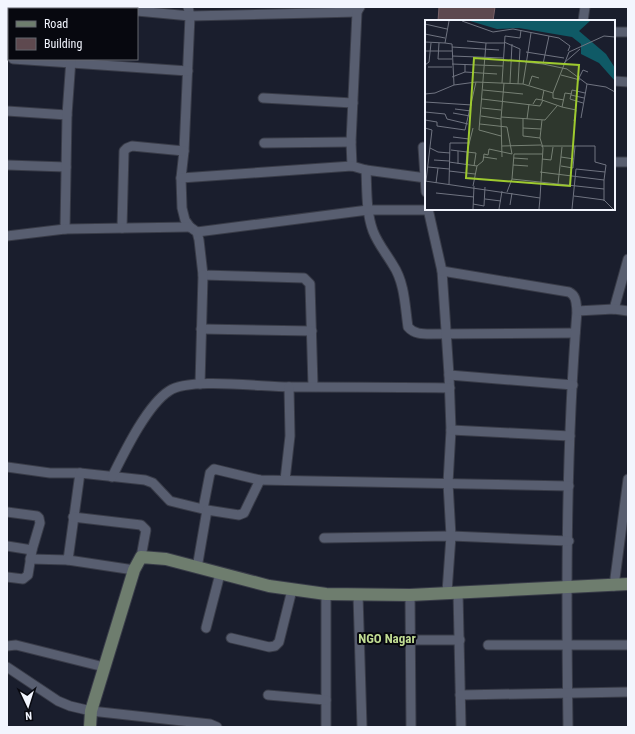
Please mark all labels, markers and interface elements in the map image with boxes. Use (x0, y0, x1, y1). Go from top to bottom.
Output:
legend (8, 8, 138, 60)
text: Road (44, 17, 68, 31)
inset map (425, 20, 615, 210)
text: Building (44, 37, 82, 51)
district label: NGO Nagar (358, 631, 416, 646)
north arrow (8, 686, 48, 726)
text: N (25, 709, 32, 722)

